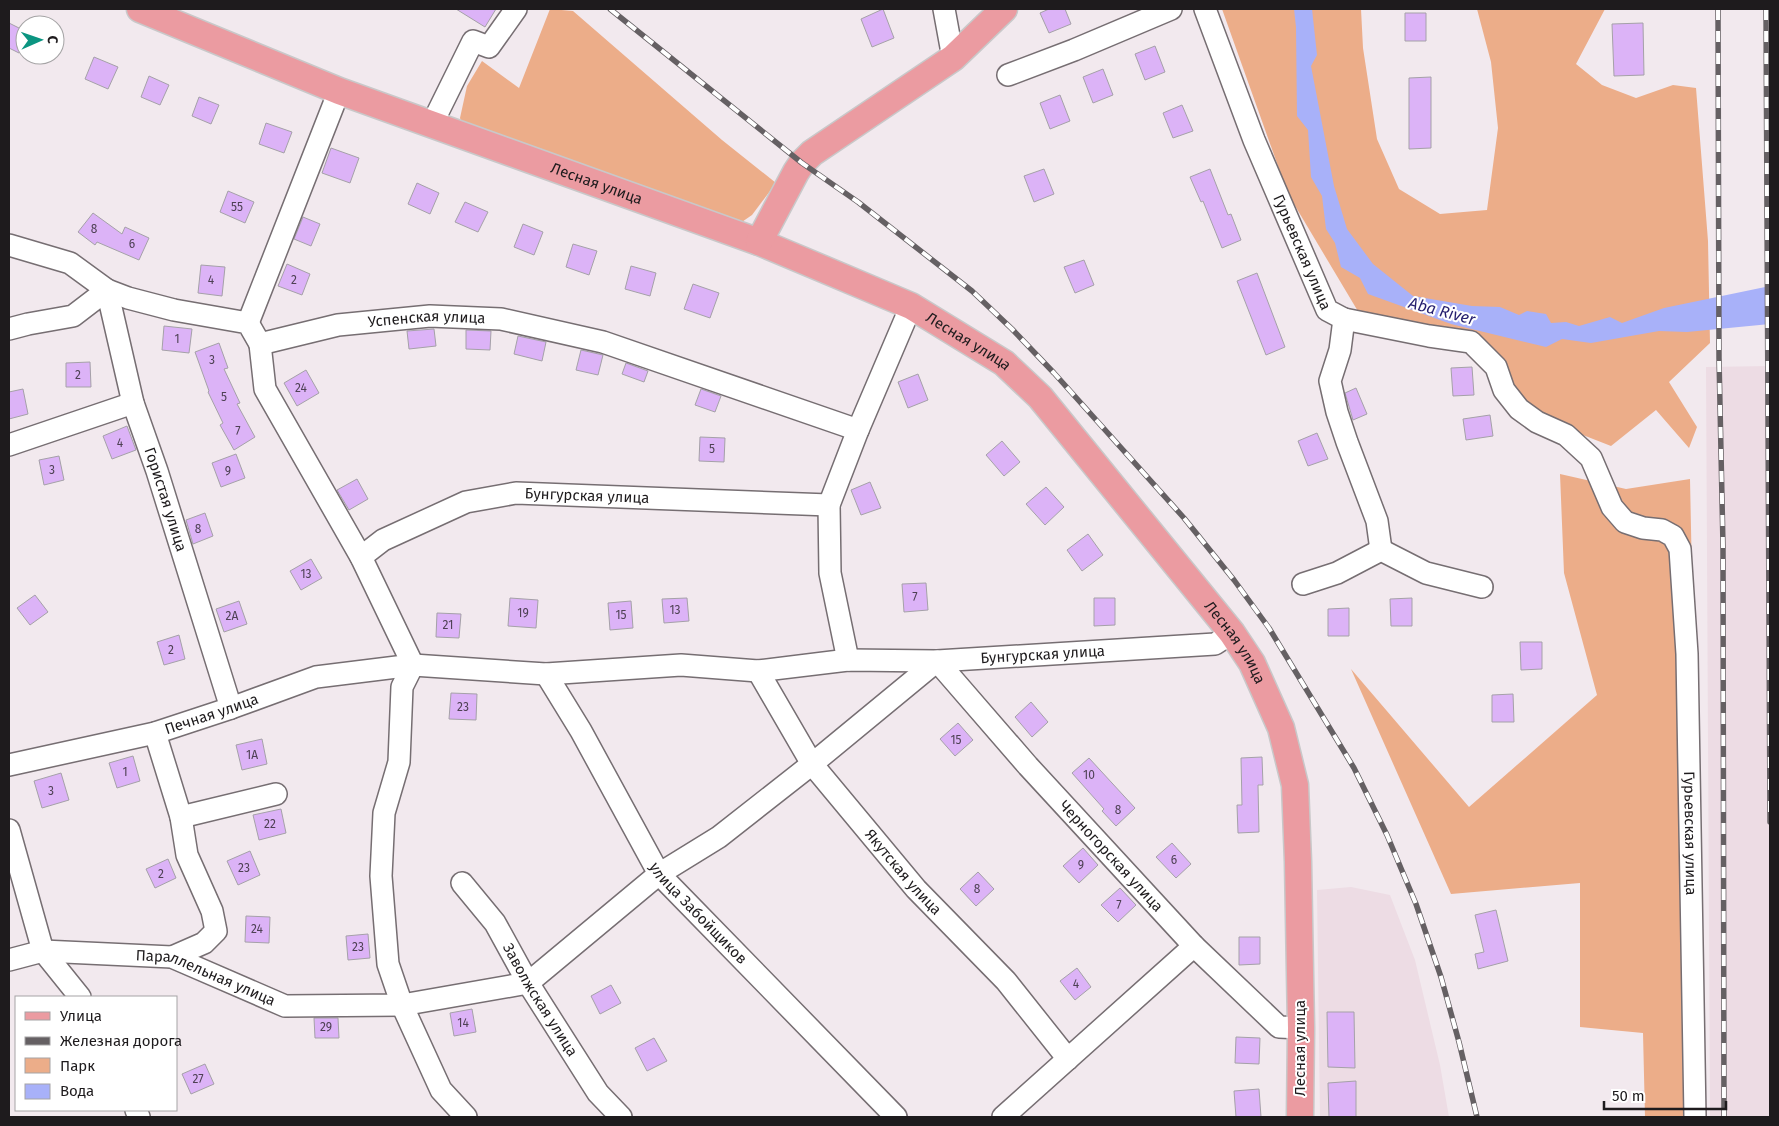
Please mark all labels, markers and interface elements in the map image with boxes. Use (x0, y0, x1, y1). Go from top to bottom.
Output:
north arrow (15, 15, 65, 65)
text: С (44, 35, 61, 44)
street label: Лесная улица (548, 159, 645, 208)
street label: Гурьевская улица (1269, 192, 1335, 313)
house number: 55 (231, 200, 243, 214)
house number: 8 (91, 222, 98, 236)
house number: 6 (129, 237, 135, 251)
house number: 4 (208, 273, 215, 287)
house number: 2 (291, 273, 297, 287)
water label: Aba River (1406, 293, 1478, 329)
street label: Успенская улица (367, 307, 486, 331)
street label: Лесная улица (923, 308, 1015, 374)
house number: 1 (174, 332, 180, 346)
house number: 3 (209, 353, 215, 367)
house number: 2 (75, 368, 81, 382)
house number: 24 (295, 381, 308, 395)
house number: 5 (221, 390, 227, 404)
house number: 7 (235, 424, 241, 438)
house number: 4 (117, 436, 124, 450)
house number: 5 (709, 442, 715, 456)
street label: Гористая улица (140, 445, 191, 554)
house number: 3 (49, 463, 55, 477)
house number: 9 (225, 464, 231, 478)
street label: Бунгурская улица (524, 484, 650, 507)
house number: 8 (195, 522, 202, 536)
house number: 13 (300, 567, 312, 581)
house number: 7 (912, 590, 918, 604)
street label: Лесная улица (1201, 597, 1269, 687)
house number: 13 (669, 603, 681, 617)
house number: 19 (517, 606, 529, 620)
house number: 15 (615, 608, 627, 622)
house number: 2А (226, 609, 239, 623)
house number: 21 (443, 618, 453, 632)
street label: Бунгурская улица (980, 642, 1105, 667)
house number: 2 (168, 643, 174, 657)
street label: Печная улица (162, 690, 261, 738)
house number: 23 (457, 700, 469, 714)
house number: 15 (950, 733, 962, 747)
house number: 1А (246, 748, 258, 762)
house number: 1 (122, 765, 128, 779)
house number: 10 (1083, 768, 1095, 782)
street label: Гурьевская улица (1680, 771, 1700, 895)
house number: 3 (48, 784, 54, 798)
street label: Черногорская улица (1055, 797, 1167, 915)
house number: 8 (1115, 803, 1122, 817)
house number: 22 (264, 817, 276, 831)
street label: Якутская улица (861, 826, 945, 919)
house number: 6 (1171, 853, 1177, 867)
house number: 9 (1078, 858, 1084, 872)
street label: улица Забойщиков (645, 859, 751, 968)
house number: 23 (238, 861, 250, 875)
house number: 2 (158, 867, 164, 881)
house number: 8 (974, 882, 981, 896)
house number: 7 (1116, 898, 1122, 912)
house number: 24 (251, 922, 264, 936)
house number: 23 (352, 940, 364, 954)
street label: Заволжская улица (499, 940, 581, 1060)
street label: Параллельная улица (135, 946, 278, 1010)
house number: 4 (1073, 977, 1080, 991)
legend (15, 996, 178, 1111)
street label: Лесная улица (1291, 1000, 1309, 1096)
text: Улица (60, 1007, 102, 1025)
house number: 14 (457, 1016, 469, 1030)
house number: 29 (320, 1020, 332, 1034)
text: Железная дорога (60, 1032, 182, 1050)
text: Парк (60, 1057, 95, 1075)
house number: 27 (192, 1072, 204, 1086)
scale bar (1604, 1078, 1726, 1110)
text: Вода (60, 1082, 94, 1100)
text: 50 m (1612, 1087, 1645, 1105)

